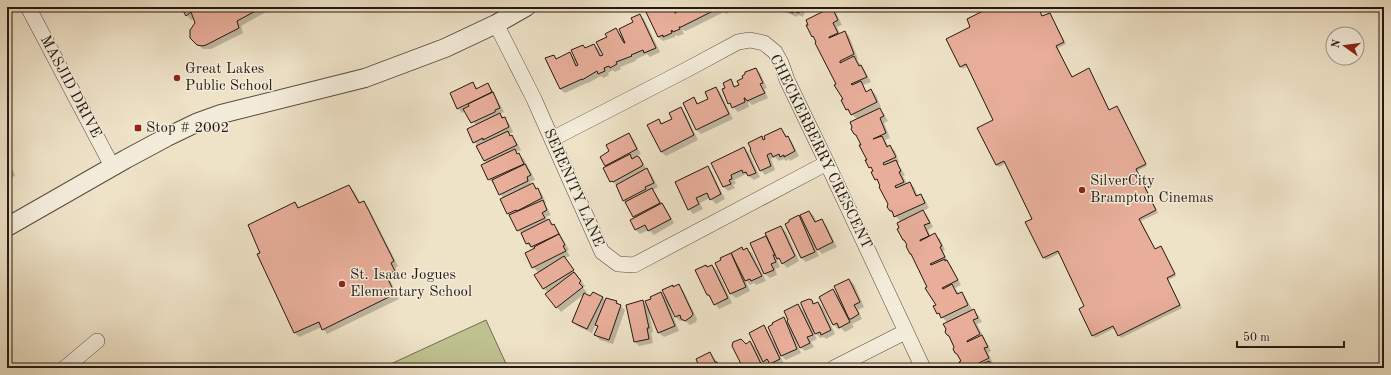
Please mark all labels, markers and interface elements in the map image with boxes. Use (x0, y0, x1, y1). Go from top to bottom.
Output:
north arrow (1325, 26, 1365, 66)
street label: MASJID DRIVE (37, 33, 103, 141)
text: N (1330, 38, 1343, 49)
street label: CHECKERBERRY CRESCENT (766, 52, 874, 252)
place label: Great Lakes Public School (185, 62, 273, 94)
marker: Great Lakes Public School (172, 73, 182, 83)
place label: Stop # 2002 (146, 121, 229, 136)
marker: Stop # 2002 (133, 123, 143, 133)
street label: SERENITY LANE (540, 127, 606, 249)
place label: SilverCity Brampton Cinemas (1090, 174, 1214, 206)
marker: SilverCity Brampton Cinemas (1077, 185, 1087, 195)
place label: St. Isaac Jogues Elementary School (350, 268, 472, 300)
marker: St. Isaac Jogues Elementary School (337, 279, 347, 289)
scale bar (1237, 323, 1344, 349)
text: 50 m (1243, 331, 1270, 344)

